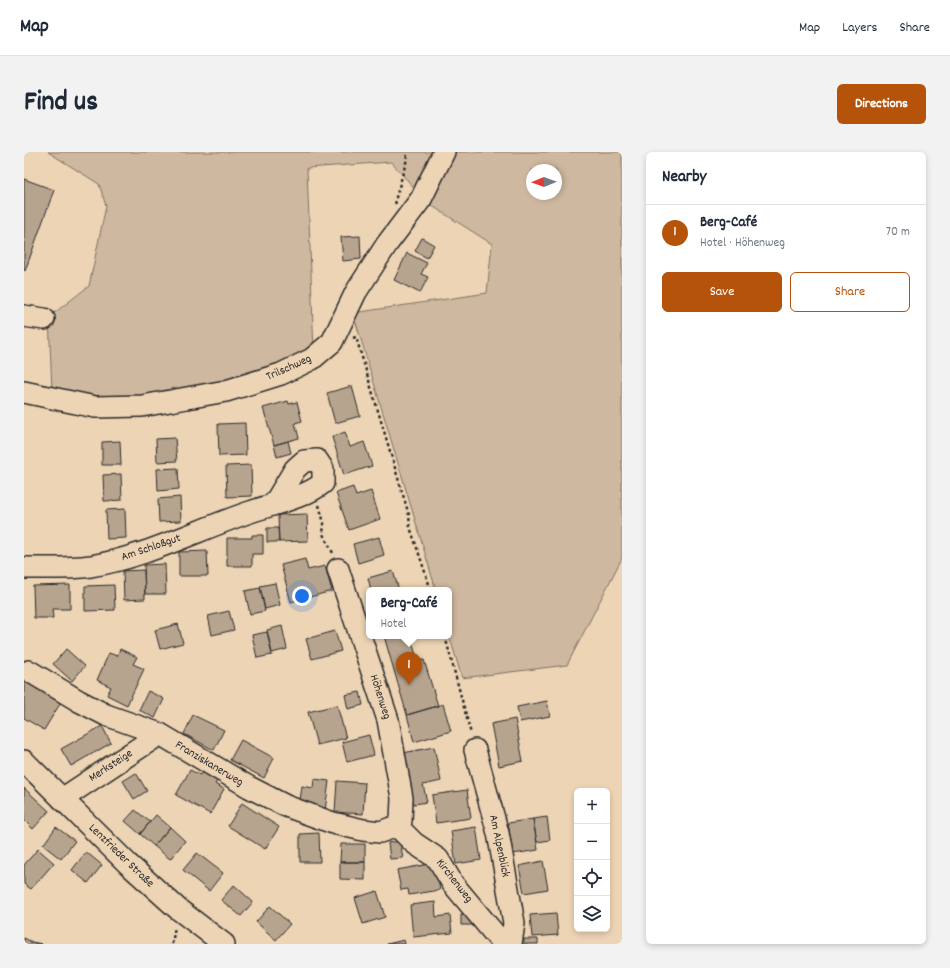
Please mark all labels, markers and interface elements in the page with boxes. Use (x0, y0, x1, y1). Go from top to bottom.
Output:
text: Map (20, 14, 49, 41)
text: Map (799, 18, 820, 38)
text: Layers (842, 18, 877, 38)
text: Share (899, 18, 930, 38)
text: Find us (24, 84, 98, 124)
button: Directions (837, 84, 926, 124)
north arrow (526, 164, 562, 200)
text: Nearby (662, 166, 706, 190)
text: Berg-Café (700, 212, 757, 234)
text: 1 (674, 223, 676, 242)
text: 70 m (886, 223, 910, 242)
text: Hotel · Höhenweg (700, 234, 785, 253)
button: Save (662, 272, 782, 312)
button: Share (790, 272, 910, 312)
street label: Trilschweg (264, 350, 314, 386)
street label: Am Schloßgut (119, 530, 184, 566)
your location (292, 586, 312, 606)
popup (366, 587, 452, 639)
text: Berg-Café (380, 593, 438, 615)
text: Hotel (380, 615, 406, 634)
pin: 1 (396, 652, 422, 685)
street label: Höhenweg (365, 672, 395, 722)
street label: Franziskanerweg (172, 737, 246, 791)
street label: Merksteige (86, 745, 136, 787)
map controls (574, 788, 610, 932)
button: + (574, 788, 610, 824)
street label: Am Alpenblick (484, 813, 514, 879)
street label: Lenzfrieder Straße (84, 820, 158, 892)
button: − (574, 824, 610, 860)
street label: Kirchenweg (431, 855, 477, 907)
button: locate (574, 860, 610, 896)
button: layers (574, 896, 610, 932)

